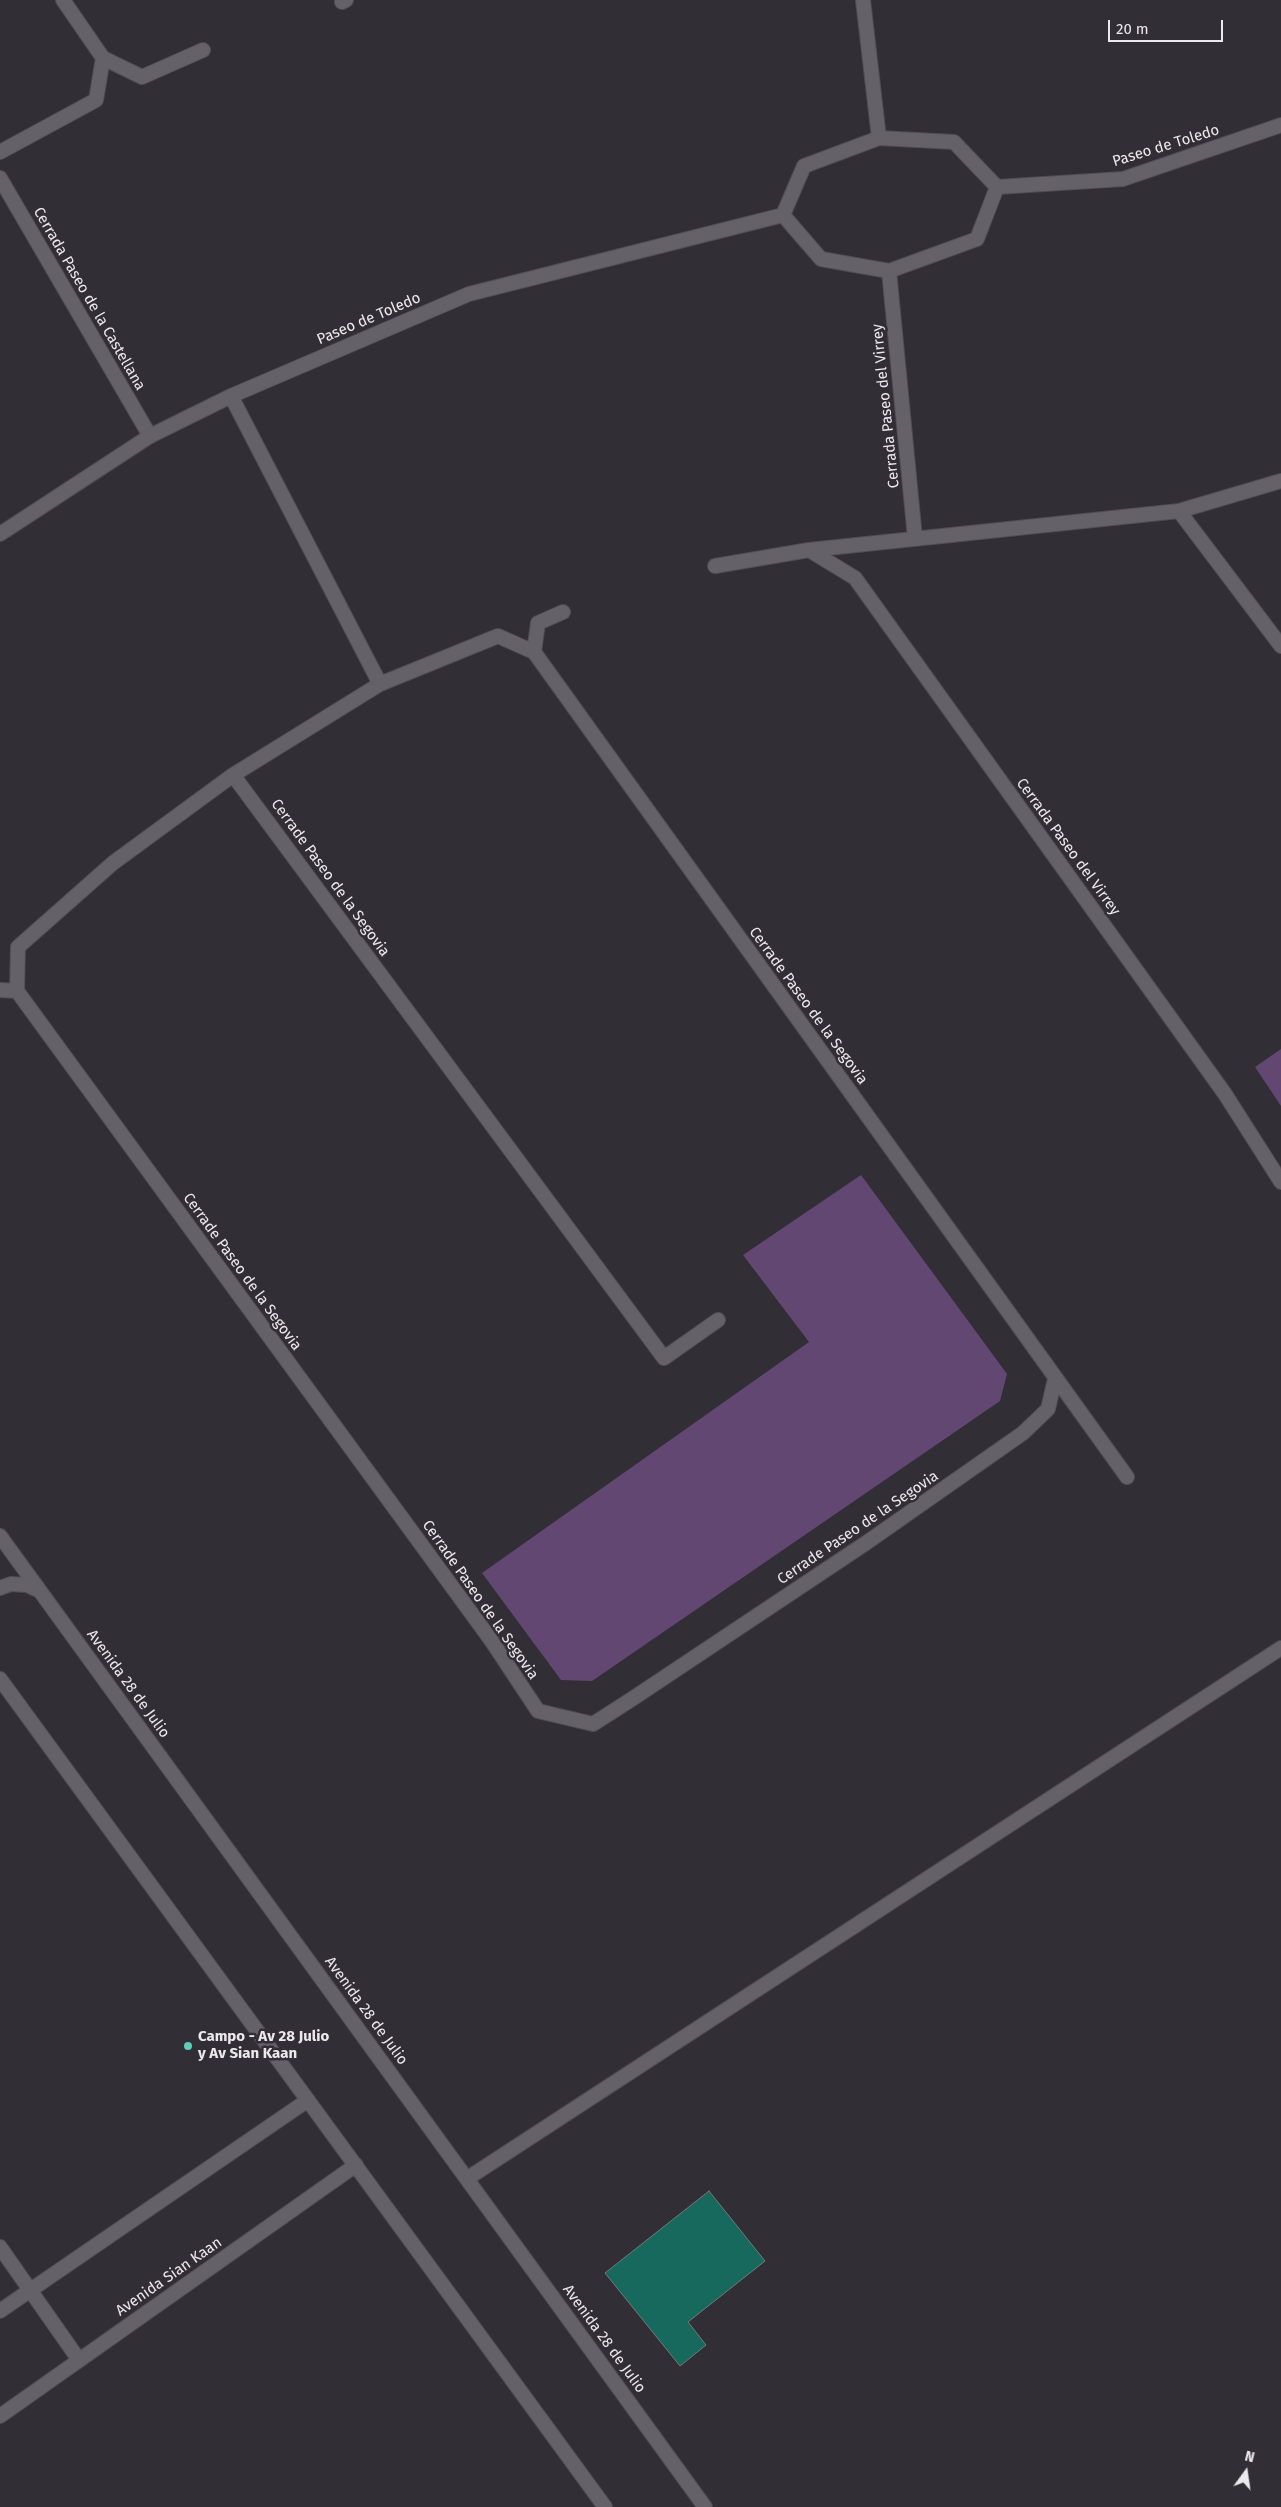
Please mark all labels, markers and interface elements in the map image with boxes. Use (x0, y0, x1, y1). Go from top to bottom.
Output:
scale bar (1111, 10, 1226, 42)
text: 20 m (1116, 20, 1149, 38)
street label: Paseo de Toledo (1110, 121, 1222, 171)
street label: Cerrada Paseo de la Castellana (29, 204, 149, 394)
street label: Paseo de Toledo (314, 289, 424, 349)
street label: Cerrada Paseo del Virrey (868, 323, 904, 489)
street label: Cerrada Paseo del Virrey (1012, 775, 1124, 919)
street label: Cerrade Paseo de la Segovia (267, 796, 393, 960)
street label: Cerrade Paseo de la Segovia (745, 924, 871, 1088)
street label: Cerrade Paseo de la Segovia (179, 1190, 305, 1354)
street label: Cerrade Paseo de la Segovia (774, 1467, 942, 1589)
street label: Cerrade Paseo de la Segovia (418, 1517, 542, 1683)
street label: Avenida 28 de Julio (83, 1626, 173, 1742)
street label: Avenida 28 de Julio (321, 1953, 411, 2069)
place label: Campo - Av 28 Julio y Av Sian Kaan (198, 2028, 329, 2063)
marker: Campo - Av 28 Julio y Av Sian Kaan (182, 2040, 194, 2052)
street label: Avenida Sian Kaan (113, 2234, 225, 2320)
street label: Avenida 28 de Julio (559, 2281, 649, 2397)
north arrow (1221, 2447, 1271, 2497)
text: N (1243, 2448, 1256, 2466)

